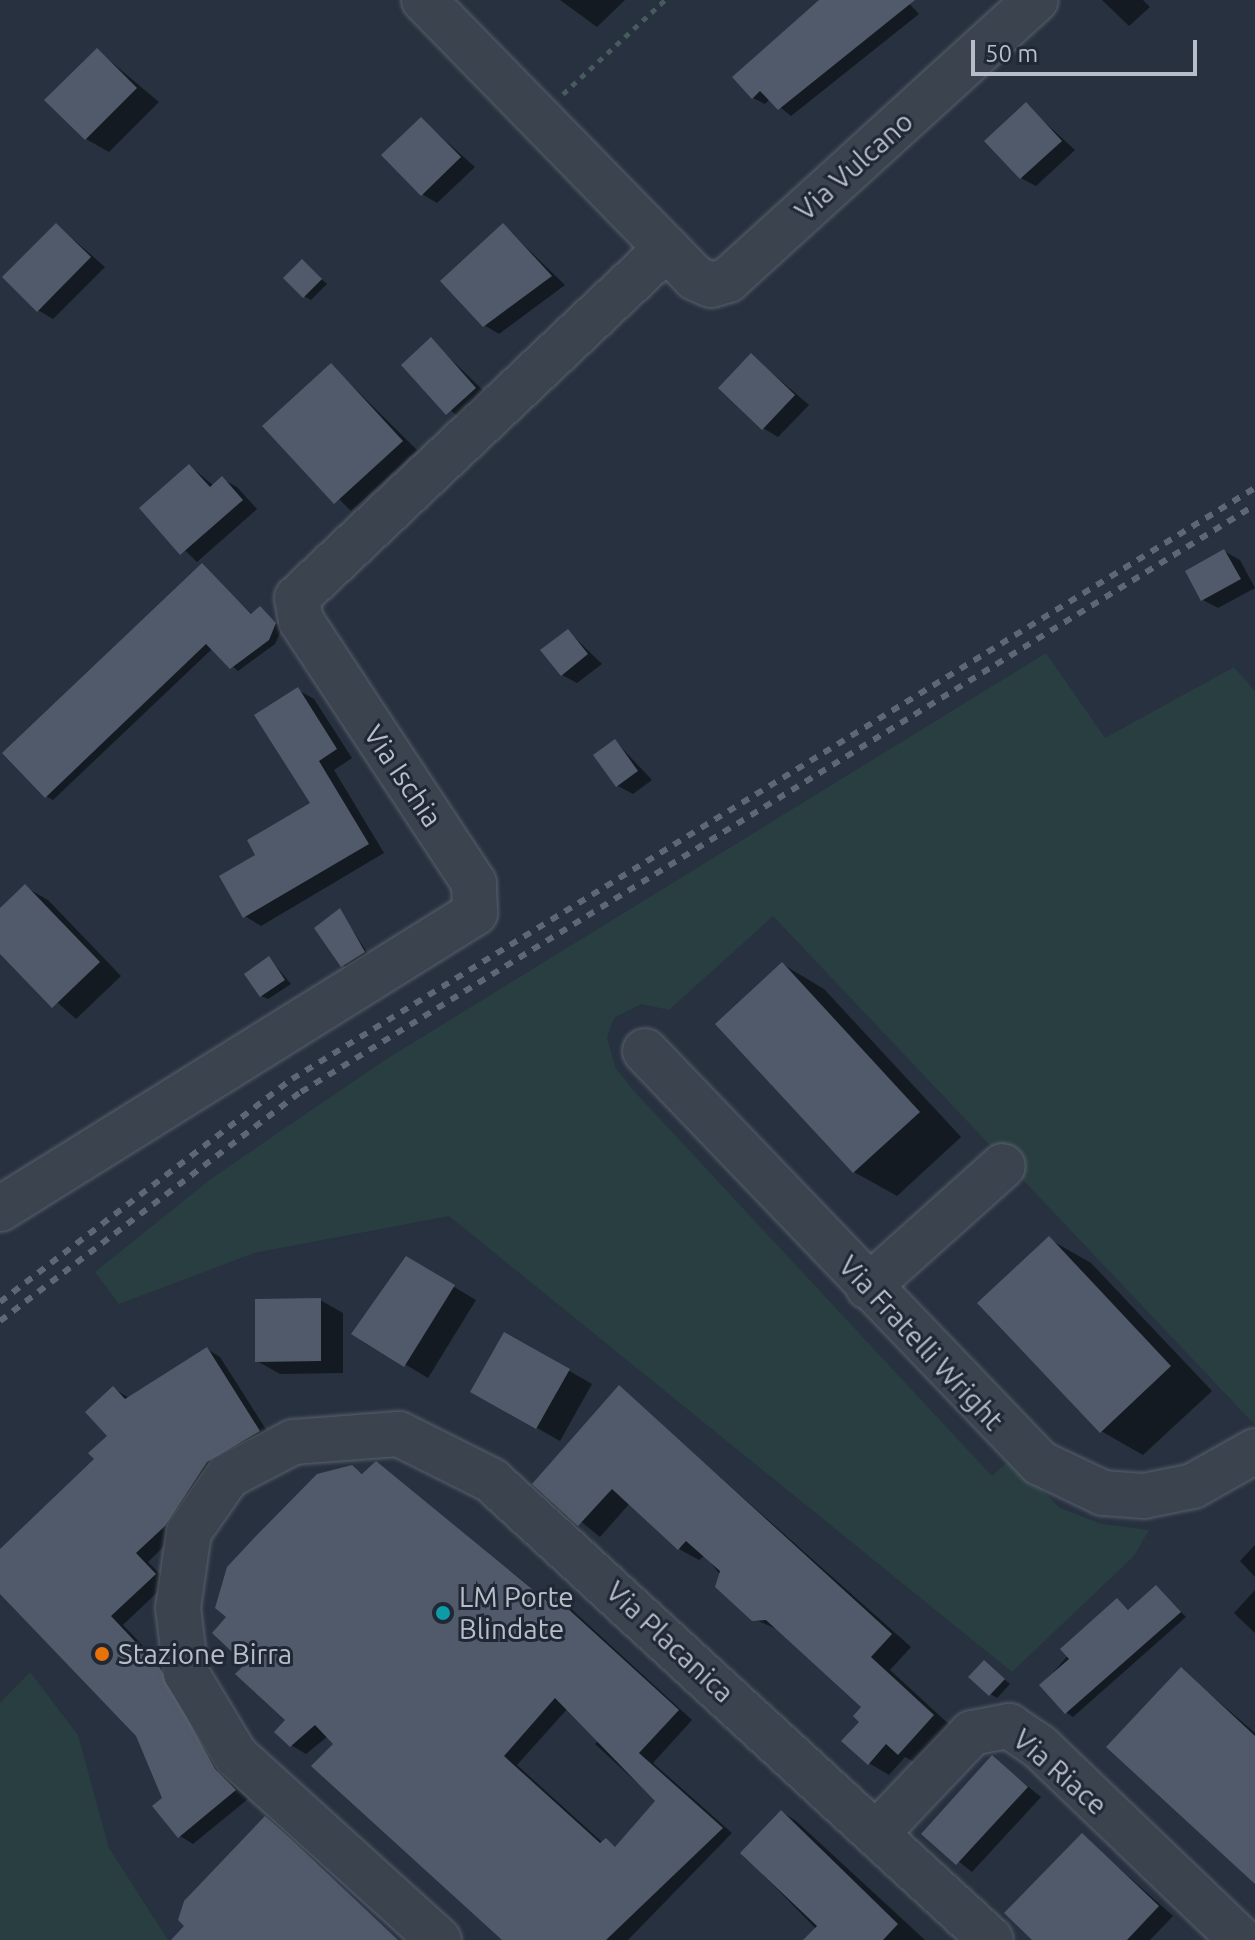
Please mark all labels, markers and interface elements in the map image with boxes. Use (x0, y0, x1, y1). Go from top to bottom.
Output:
scale bar (975, 24, 1201, 74)
text: 50 m (985, 40, 1038, 67)
street label: Via Vulcano (788, 104, 920, 228)
street label: Via Ischia (357, 719, 449, 833)
street label: Via Fratelli Wright (832, 1249, 1010, 1437)
street label: Via Placanica (599, 1574, 741, 1710)
place label: LM Porte Blindate (459, 1580, 574, 1646)
marker: LM Porte Blindate (434, 1604, 452, 1622)
place label: Stazione Birra (118, 1637, 292, 1671)
marker: Stazione Birra (93, 1645, 111, 1663)
street label: Via Riace (1006, 1722, 1114, 1822)

